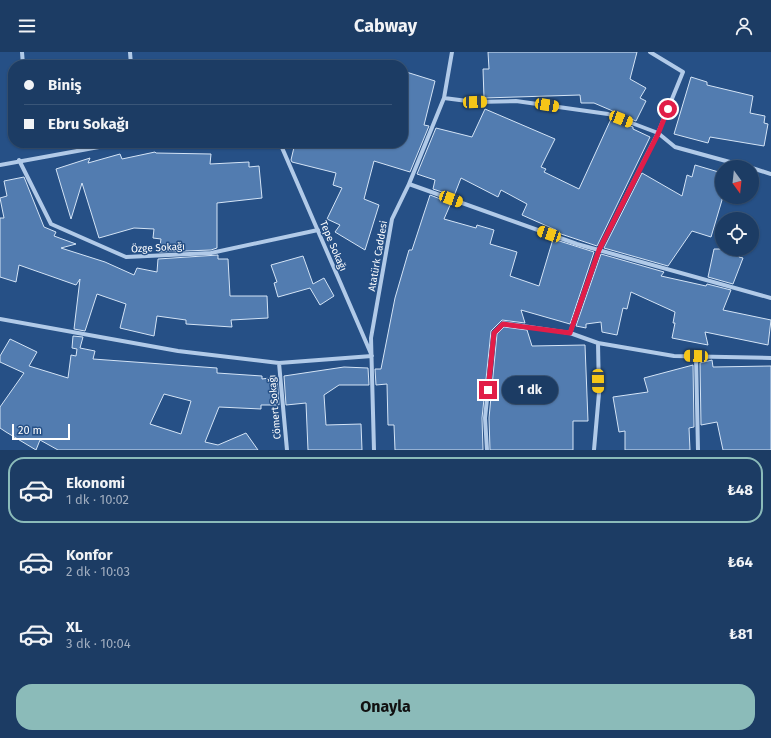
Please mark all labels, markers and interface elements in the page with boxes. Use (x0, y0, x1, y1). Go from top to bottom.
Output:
icon: menu (16, 15, 38, 37)
text: Cabway (354, 15, 417, 37)
icon: person (733, 15, 755, 37)
text: Biniş (48, 76, 82, 94)
car (463, 96, 487, 108)
car (534, 97, 560, 113)
route start (659, 100, 677, 118)
car (608, 109, 634, 129)
text: Ebru Sokağı (48, 115, 129, 133)
north arrow (715, 160, 759, 204)
map controls (715, 160, 759, 256)
car (438, 189, 464, 209)
button: locate (715, 212, 759, 256)
street label: Tepe Sokağı (317, 219, 349, 273)
street label: Atatürk Caddesi (365, 219, 390, 292)
car (536, 224, 562, 244)
street label: Özge Sokağı (131, 239, 185, 255)
car (684, 350, 708, 362)
car (592, 369, 604, 393)
street label: Cömert Sokağı (266, 374, 284, 440)
callout: 1 dk (502, 376, 558, 404)
route end (479, 381, 497, 399)
text: 1 dk (518, 382, 542, 397)
scale bar (12, 422, 70, 441)
text: 20 m (18, 424, 42, 437)
icon: car (18, 472, 54, 508)
text: Ekonomi (66, 474, 125, 492)
text: ₺48 (727, 481, 753, 499)
text: 1 dk · 10:02 (66, 492, 129, 507)
icon: car (18, 544, 54, 580)
text: Konfor (66, 546, 113, 564)
text: ₺64 (728, 553, 753, 571)
text: 2 dk · 10:03 (66, 564, 130, 579)
icon: car (18, 616, 54, 652)
text: XL (66, 618, 82, 636)
text: ₺81 (729, 625, 753, 643)
text: 3 dk · 10:04 (66, 636, 131, 651)
button: Onayla (16, 684, 755, 730)

